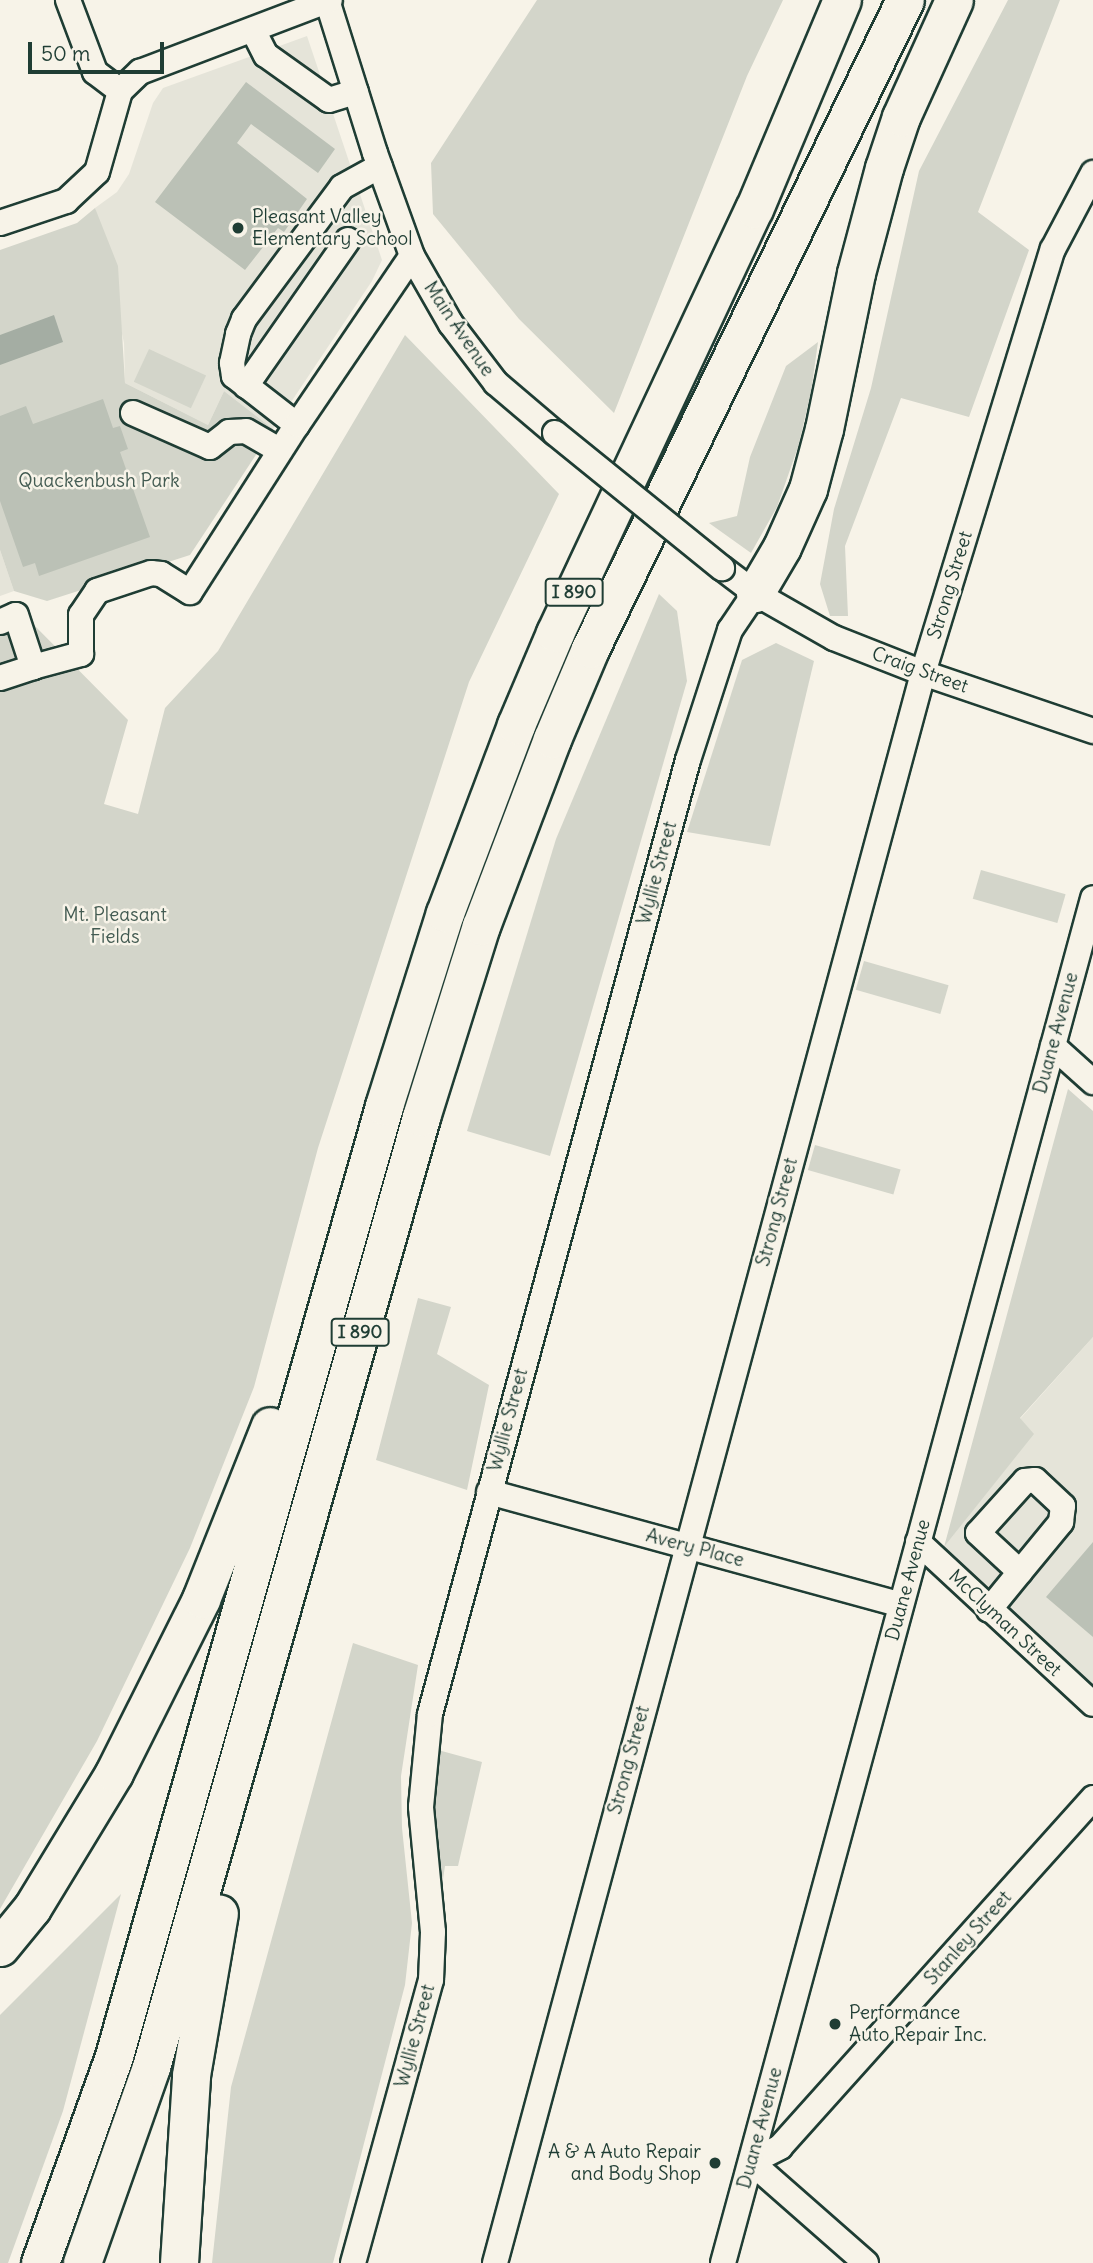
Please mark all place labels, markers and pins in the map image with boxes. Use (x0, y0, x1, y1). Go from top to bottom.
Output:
place label: Pleasant Valley Elementary School (252, 206, 413, 250)
marker: Pleasant Valley Elementary School (230, 220, 246, 236)
place label: Performance Auto Repair Inc. (849, 2002, 987, 2046)
marker: Performance Auto Repair Inc. (827, 2016, 843, 2032)
place label: A & A Auto Repair and Body Shop (548, 2141, 701, 2185)
marker: A & A Auto Repair and Body Shop (707, 2155, 723, 2171)

